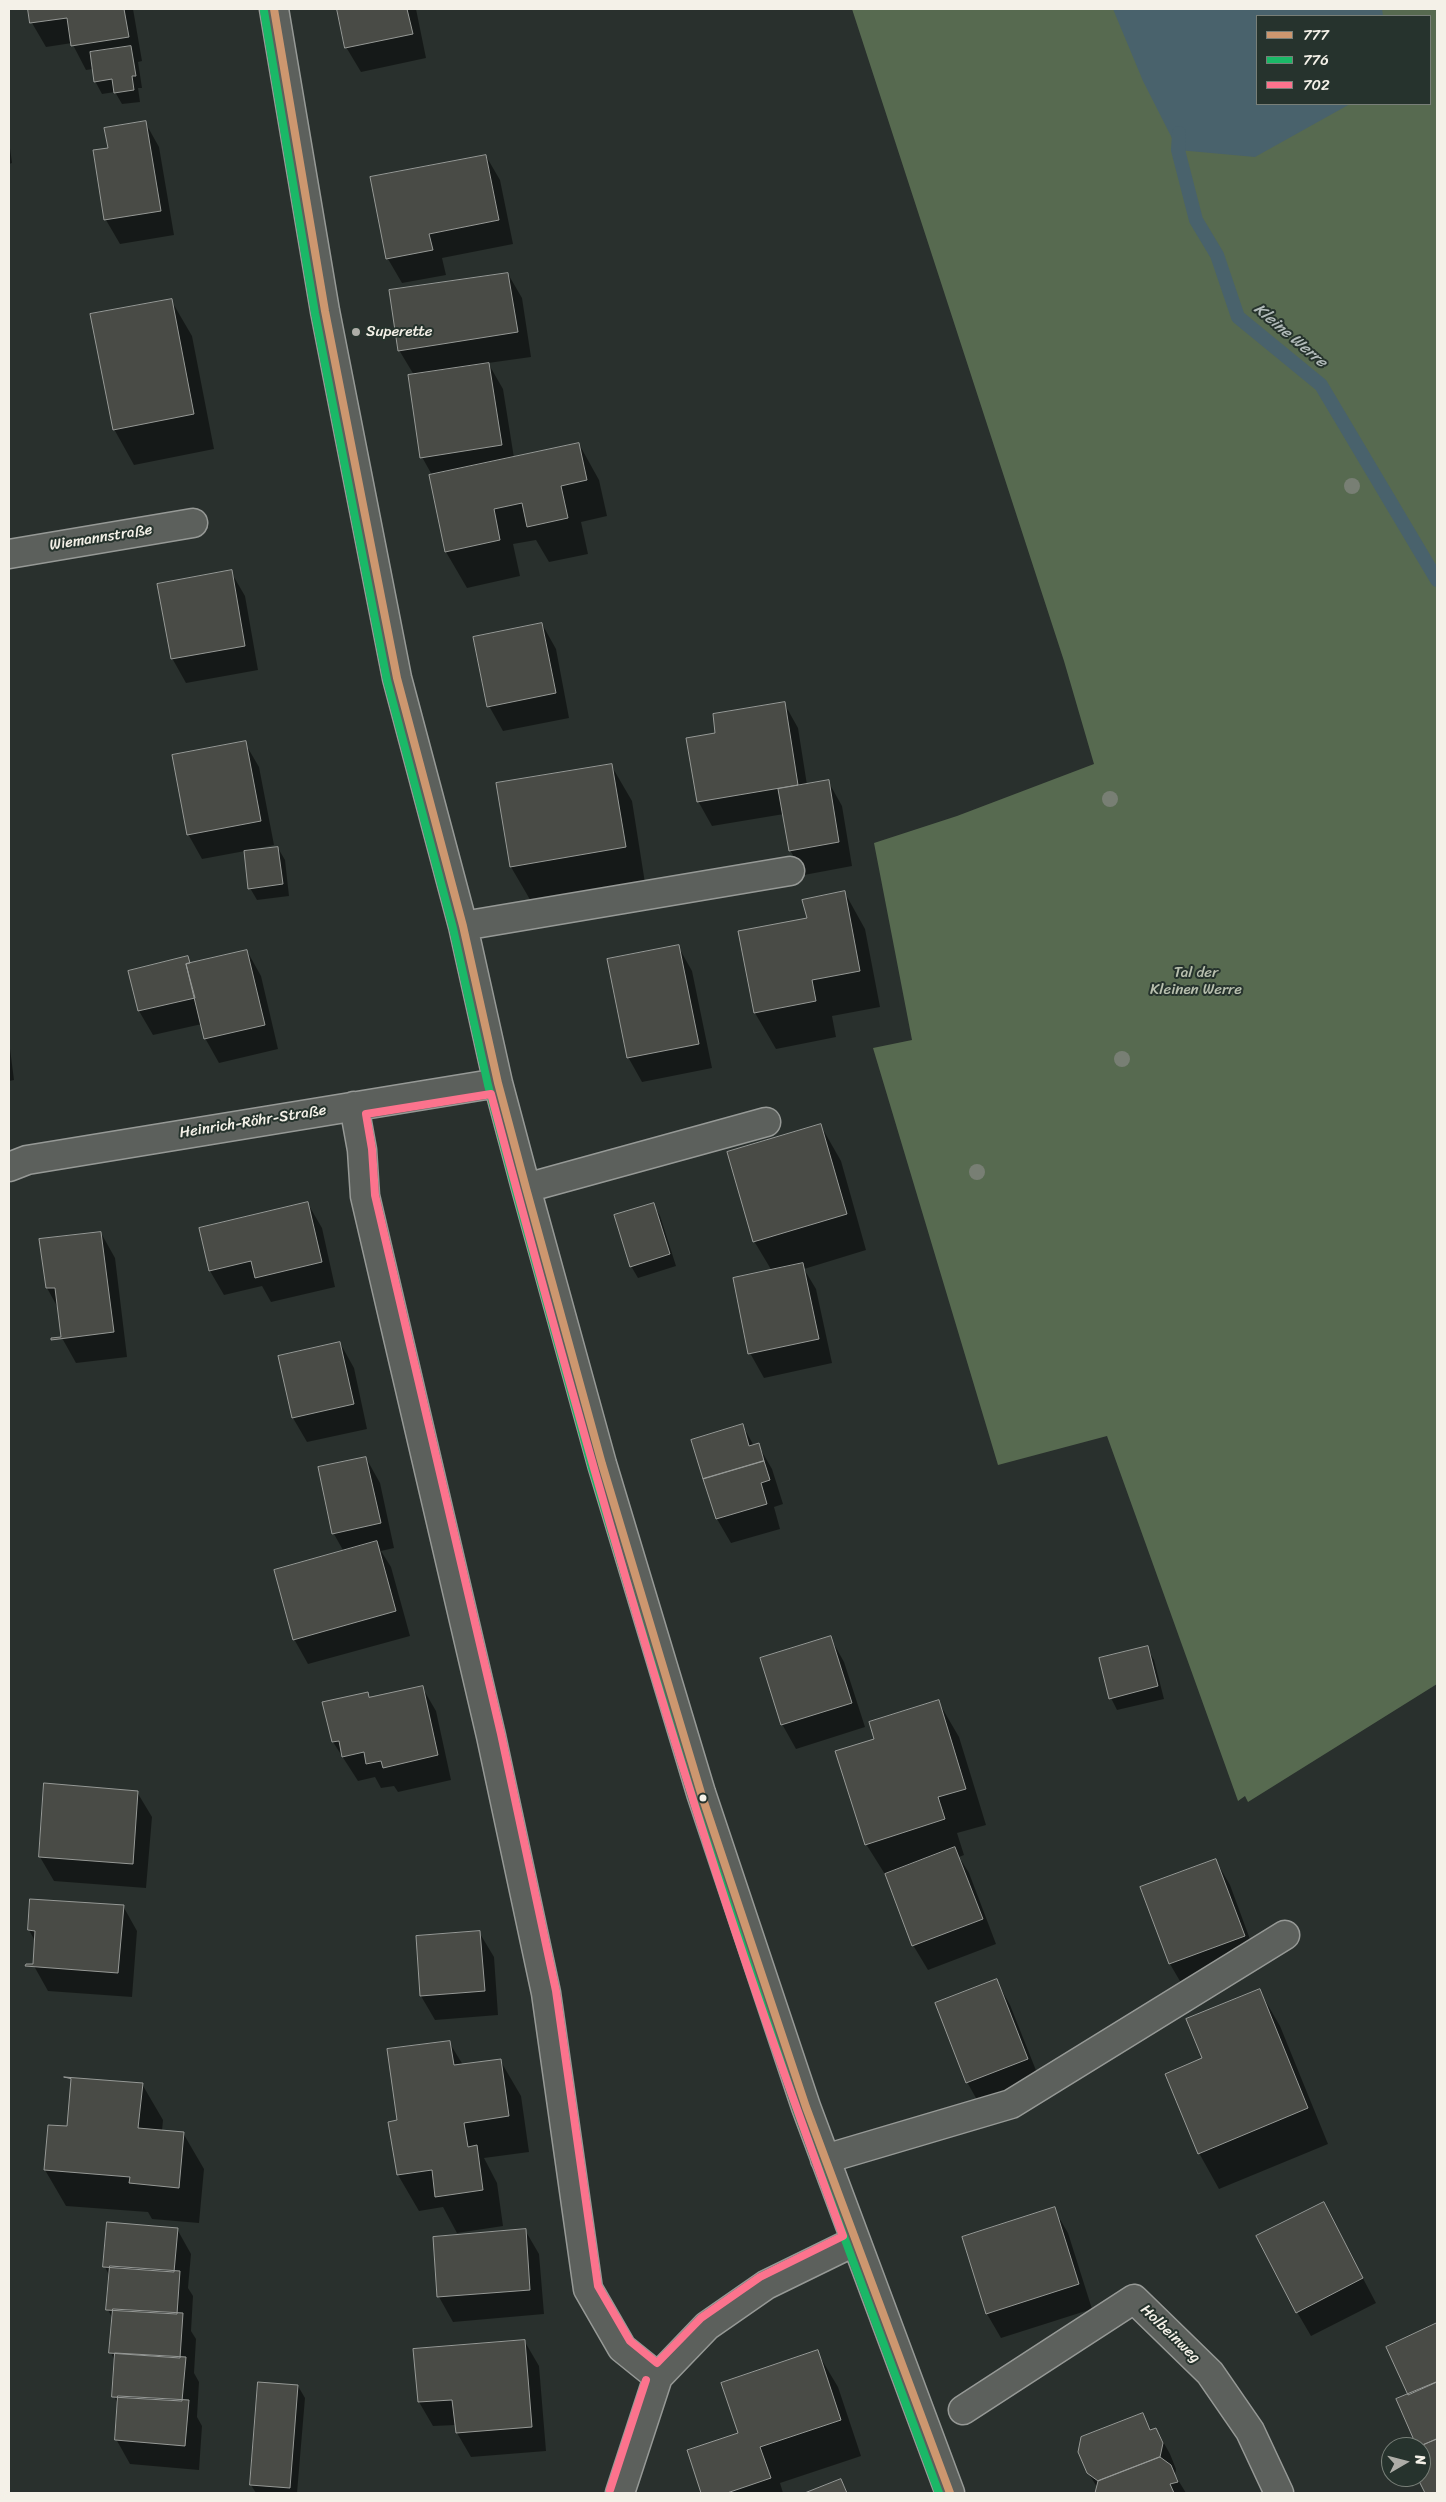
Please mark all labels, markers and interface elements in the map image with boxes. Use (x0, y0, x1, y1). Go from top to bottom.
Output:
legend (1256, 15, 1431, 105)
text: 777 (1303, 22, 1329, 48)
text: 776 (1303, 47, 1329, 73)
text: 702 (1303, 72, 1330, 98)
water label: Kleine Werre (1250, 300, 1330, 372)
place label: Superette (366, 323, 433, 341)
marker: Superette (350, 326, 362, 338)
street label: Wiemannstraße (48, 521, 154, 555)
park label: Tal der Kleinen Werre (1150, 964, 1242, 999)
street label: Heinrich-Röhr-Straße (178, 1101, 328, 1143)
unlabelled marker (698, 1793, 708, 1803)
street label: Holbeinweg (1136, 2301, 1204, 2367)
north arrow (1381, 2437, 1431, 2487)
text: N (1407, 2453, 1433, 2467)

